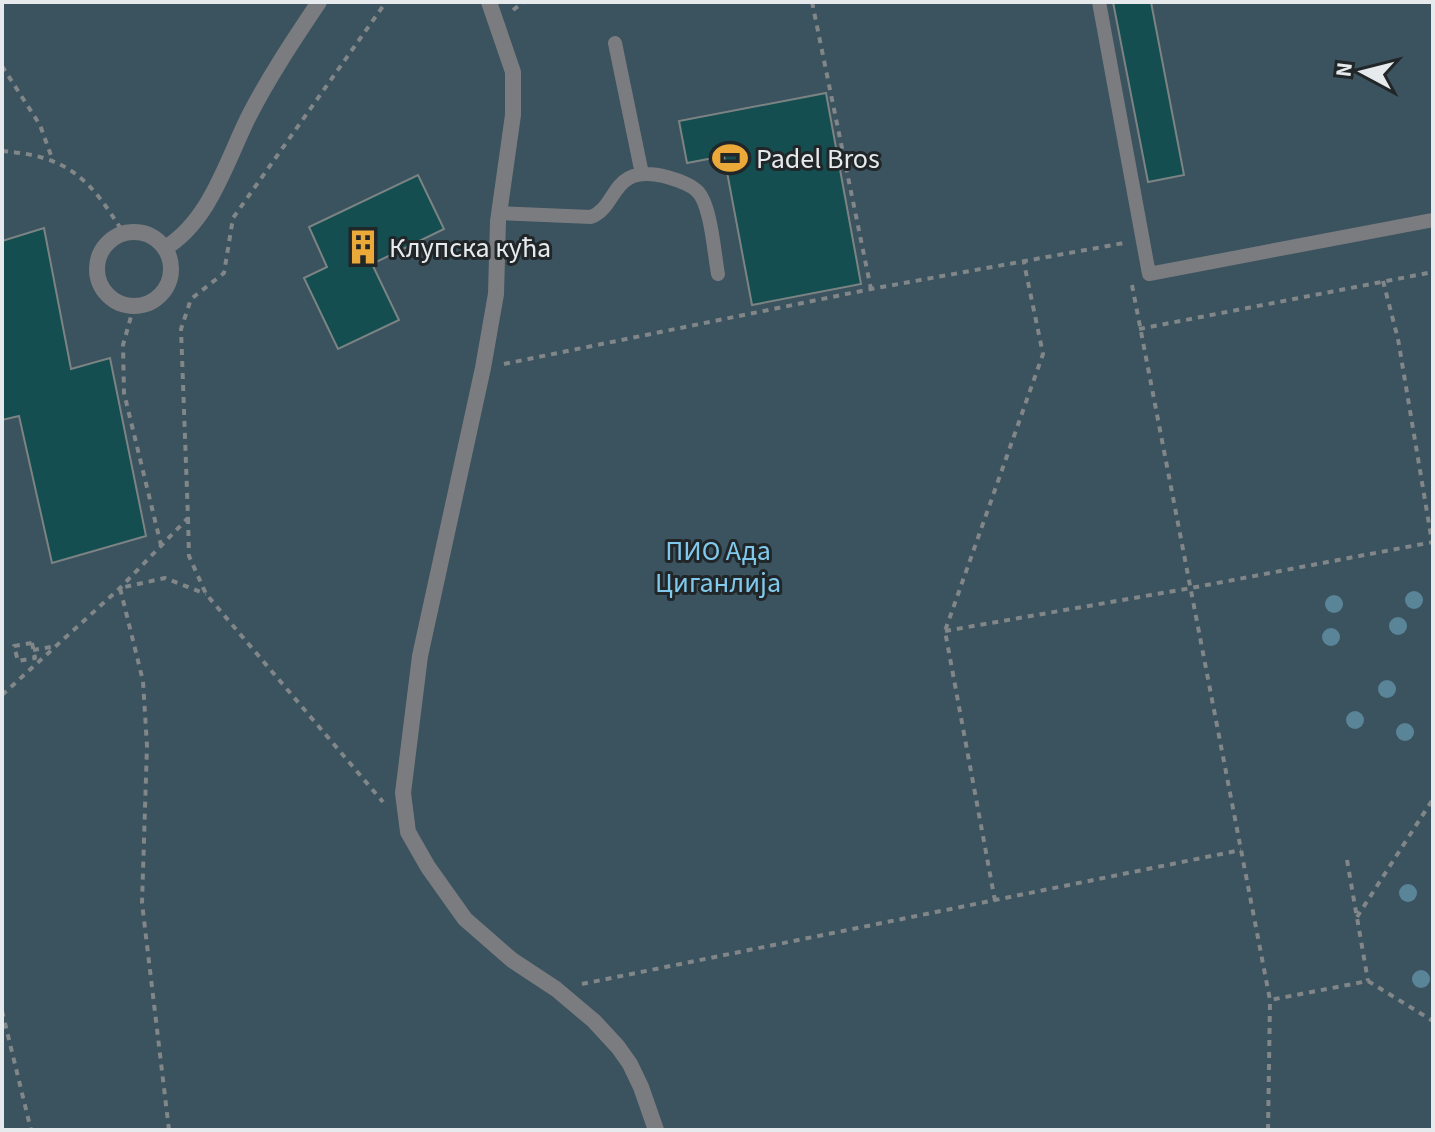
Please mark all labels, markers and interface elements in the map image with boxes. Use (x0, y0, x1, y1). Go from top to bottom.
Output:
north arrow (1323, 32, 1403, 112)
text: N (1327, 60, 1361, 79)
sports icon: Padel Bros (711, 139, 749, 177)
place label: Padel Bros (756, 139, 880, 179)
building icon: Клупска кућа (344, 228, 382, 266)
place label: Клупска кућа (389, 228, 551, 268)
park label: ПИО Ада Циганлија (655, 531, 781, 603)

